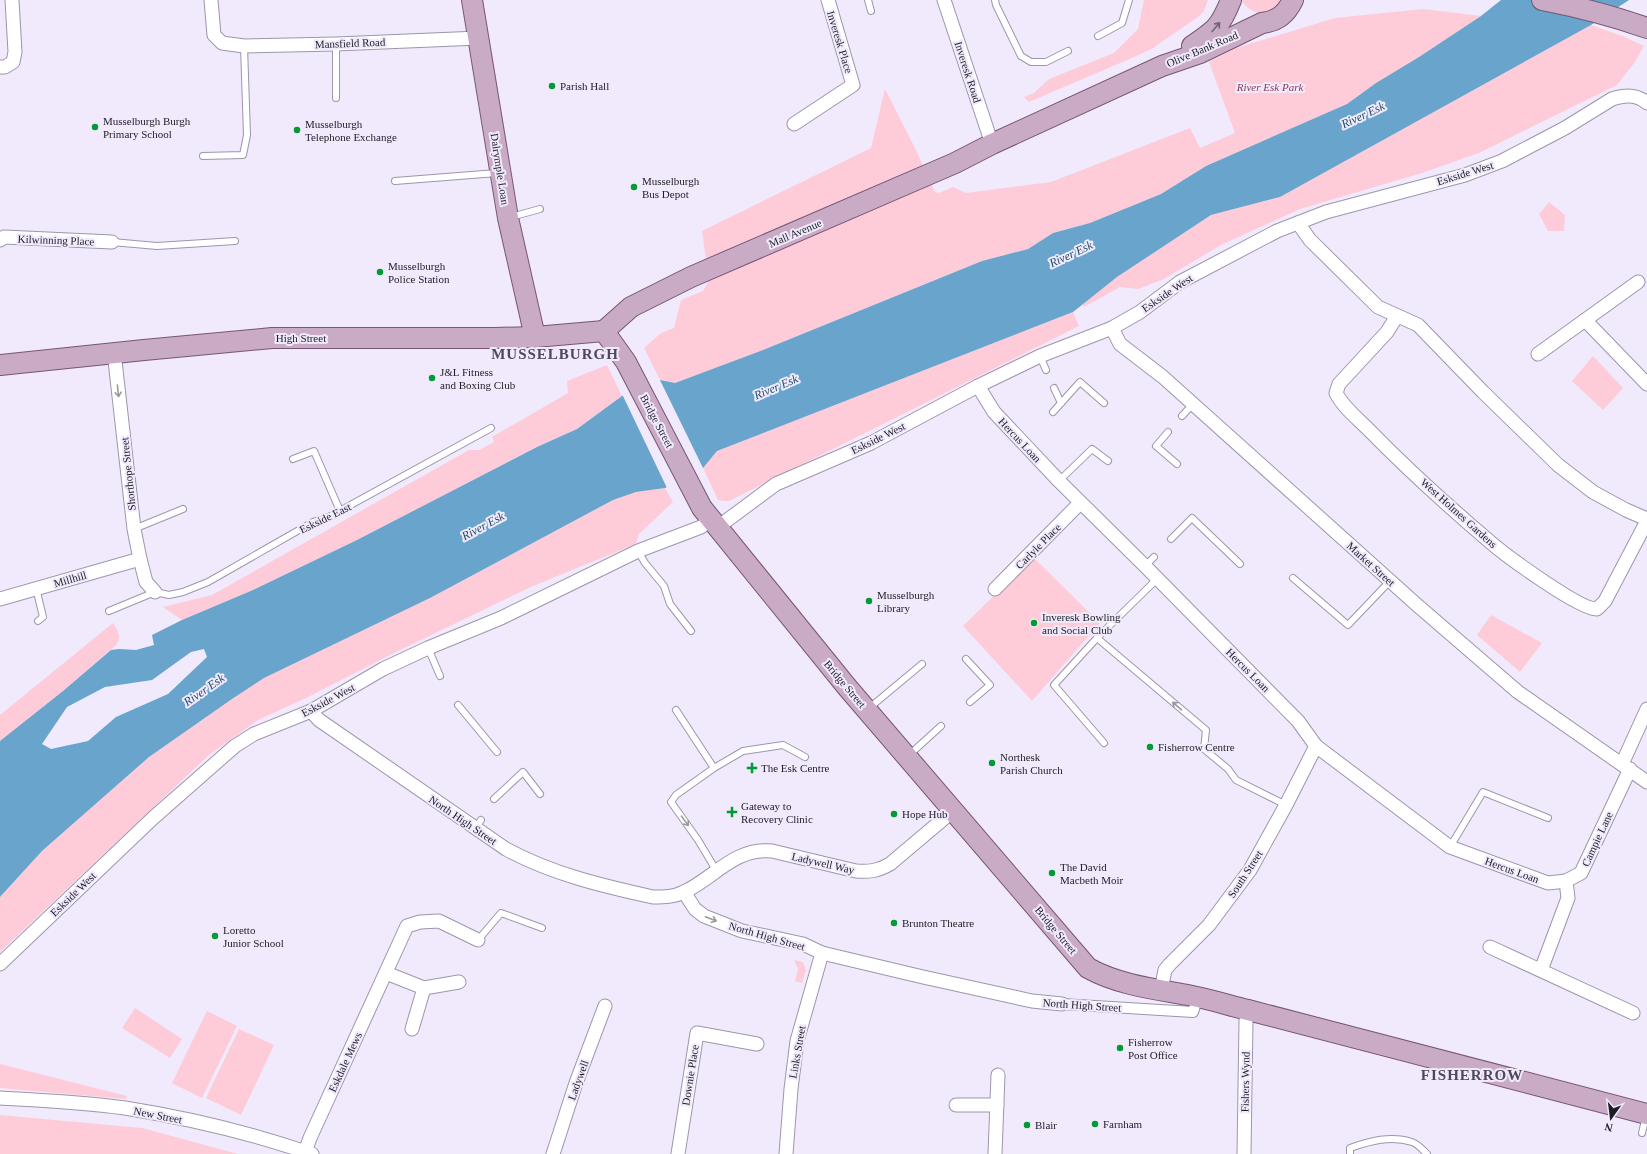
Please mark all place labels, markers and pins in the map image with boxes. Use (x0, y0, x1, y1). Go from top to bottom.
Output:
place label: Parish Hall (560, 80, 609, 92)
marker: Parish Hall (547, 81, 557, 91)
place label: Musselburgh Burgh Primary School (103, 115, 191, 140)
place label: Musselburgh Telephone Exchange (305, 118, 397, 143)
marker: Musselburgh Burgh Primary School (90, 122, 100, 132)
marker: Musselburgh Telephone Exchange (292, 125, 302, 135)
place label: Musselburgh Bus Depot (642, 175, 700, 200)
marker: Musselburgh Bus Depot (629, 182, 639, 192)
place label: Musselburgh Police Station (388, 260, 450, 285)
marker: Musselburgh Police Station (375, 267, 385, 277)
place label: J&L Fitness and Boxing Club (440, 366, 516, 391)
marker: J&L Fitness and Boxing Club (427, 373, 437, 383)
place label: Musselburgh Library (877, 589, 935, 614)
marker: Musselburgh Library (864, 596, 874, 606)
place label: Inveresk Bowling and Social Club (1042, 611, 1121, 636)
marker: Inveresk Bowling and Social Club (1029, 618, 1039, 628)
place label: Fisherrow Centre (1158, 741, 1235, 753)
marker: Fisherrow Centre (1145, 742, 1155, 752)
place label: Northesk Parish Church (1000, 751, 1063, 776)
marker: Northesk Parish Church (987, 758, 997, 768)
marker: The Esk Centre (746, 762, 758, 774)
place label: The Esk Centre (761, 762, 830, 774)
place label: Gateway to Recovery Clinic (741, 800, 813, 825)
marker: Gateway to Recovery Clinic (726, 806, 738, 818)
place label: Hope Hub (902, 808, 948, 820)
marker: Hope Hub (889, 809, 899, 819)
place label: The David Macbeth Moir (1060, 861, 1124, 886)
marker: The David Macbeth Moir (1047, 868, 1057, 878)
place label: Brunton Theatre (902, 917, 974, 929)
marker: Brunton Theatre (889, 918, 899, 928)
place label: Loretto Junior School (223, 924, 284, 949)
marker: Loretto Junior School (210, 931, 220, 941)
place label: Fisherrow Post Office (1128, 1036, 1178, 1061)
marker: Fisherrow Post Office (1115, 1043, 1125, 1053)
place label: Farnham (1103, 1118, 1143, 1130)
place label: Blair (1035, 1119, 1057, 1131)
marker: Farnham (1090, 1119, 1100, 1129)
marker: Blair (1022, 1120, 1032, 1130)

